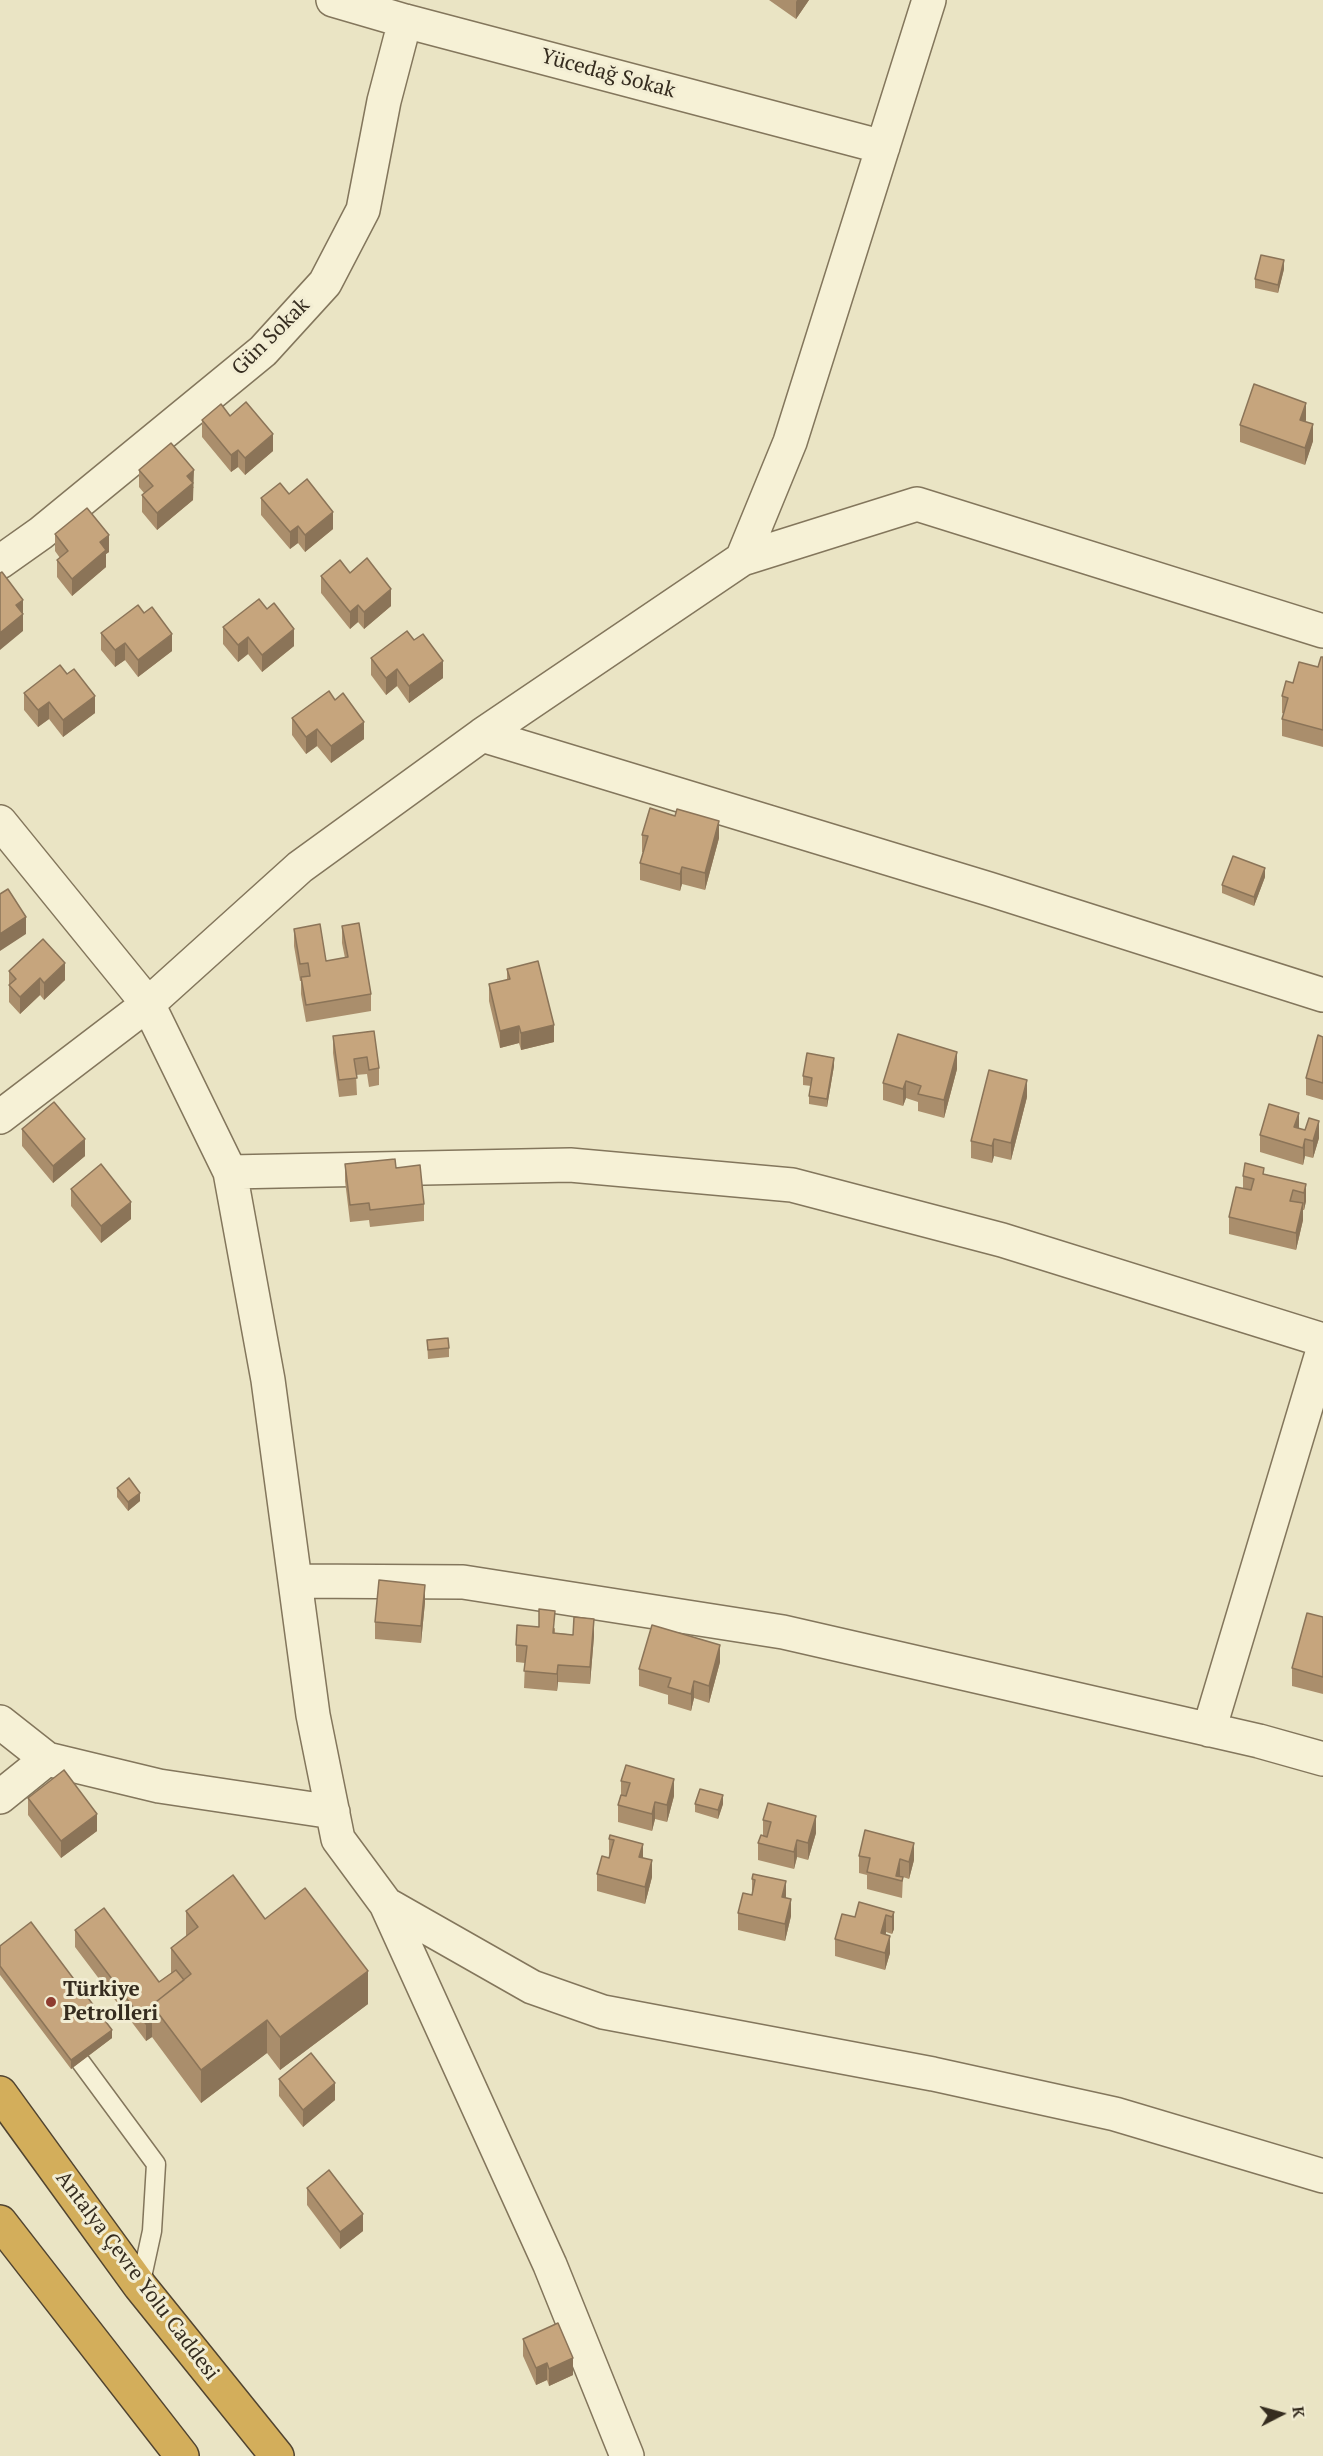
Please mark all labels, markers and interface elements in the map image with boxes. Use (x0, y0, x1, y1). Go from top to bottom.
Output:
street label: Yücedağ Sokak (538, 44, 678, 104)
street label: Gün Sokak (227, 293, 315, 381)
place label: Türkiye Petrolleri (63, 1977, 158, 2027)
marker: Türkiye Petrolleri (44, 1995, 58, 2009)
street label: Antalya Çevre Yolu Caddesi (50, 2166, 224, 2386)
north arrow (1251, 2384, 1311, 2444)
text: K (1287, 2405, 1310, 2419)

